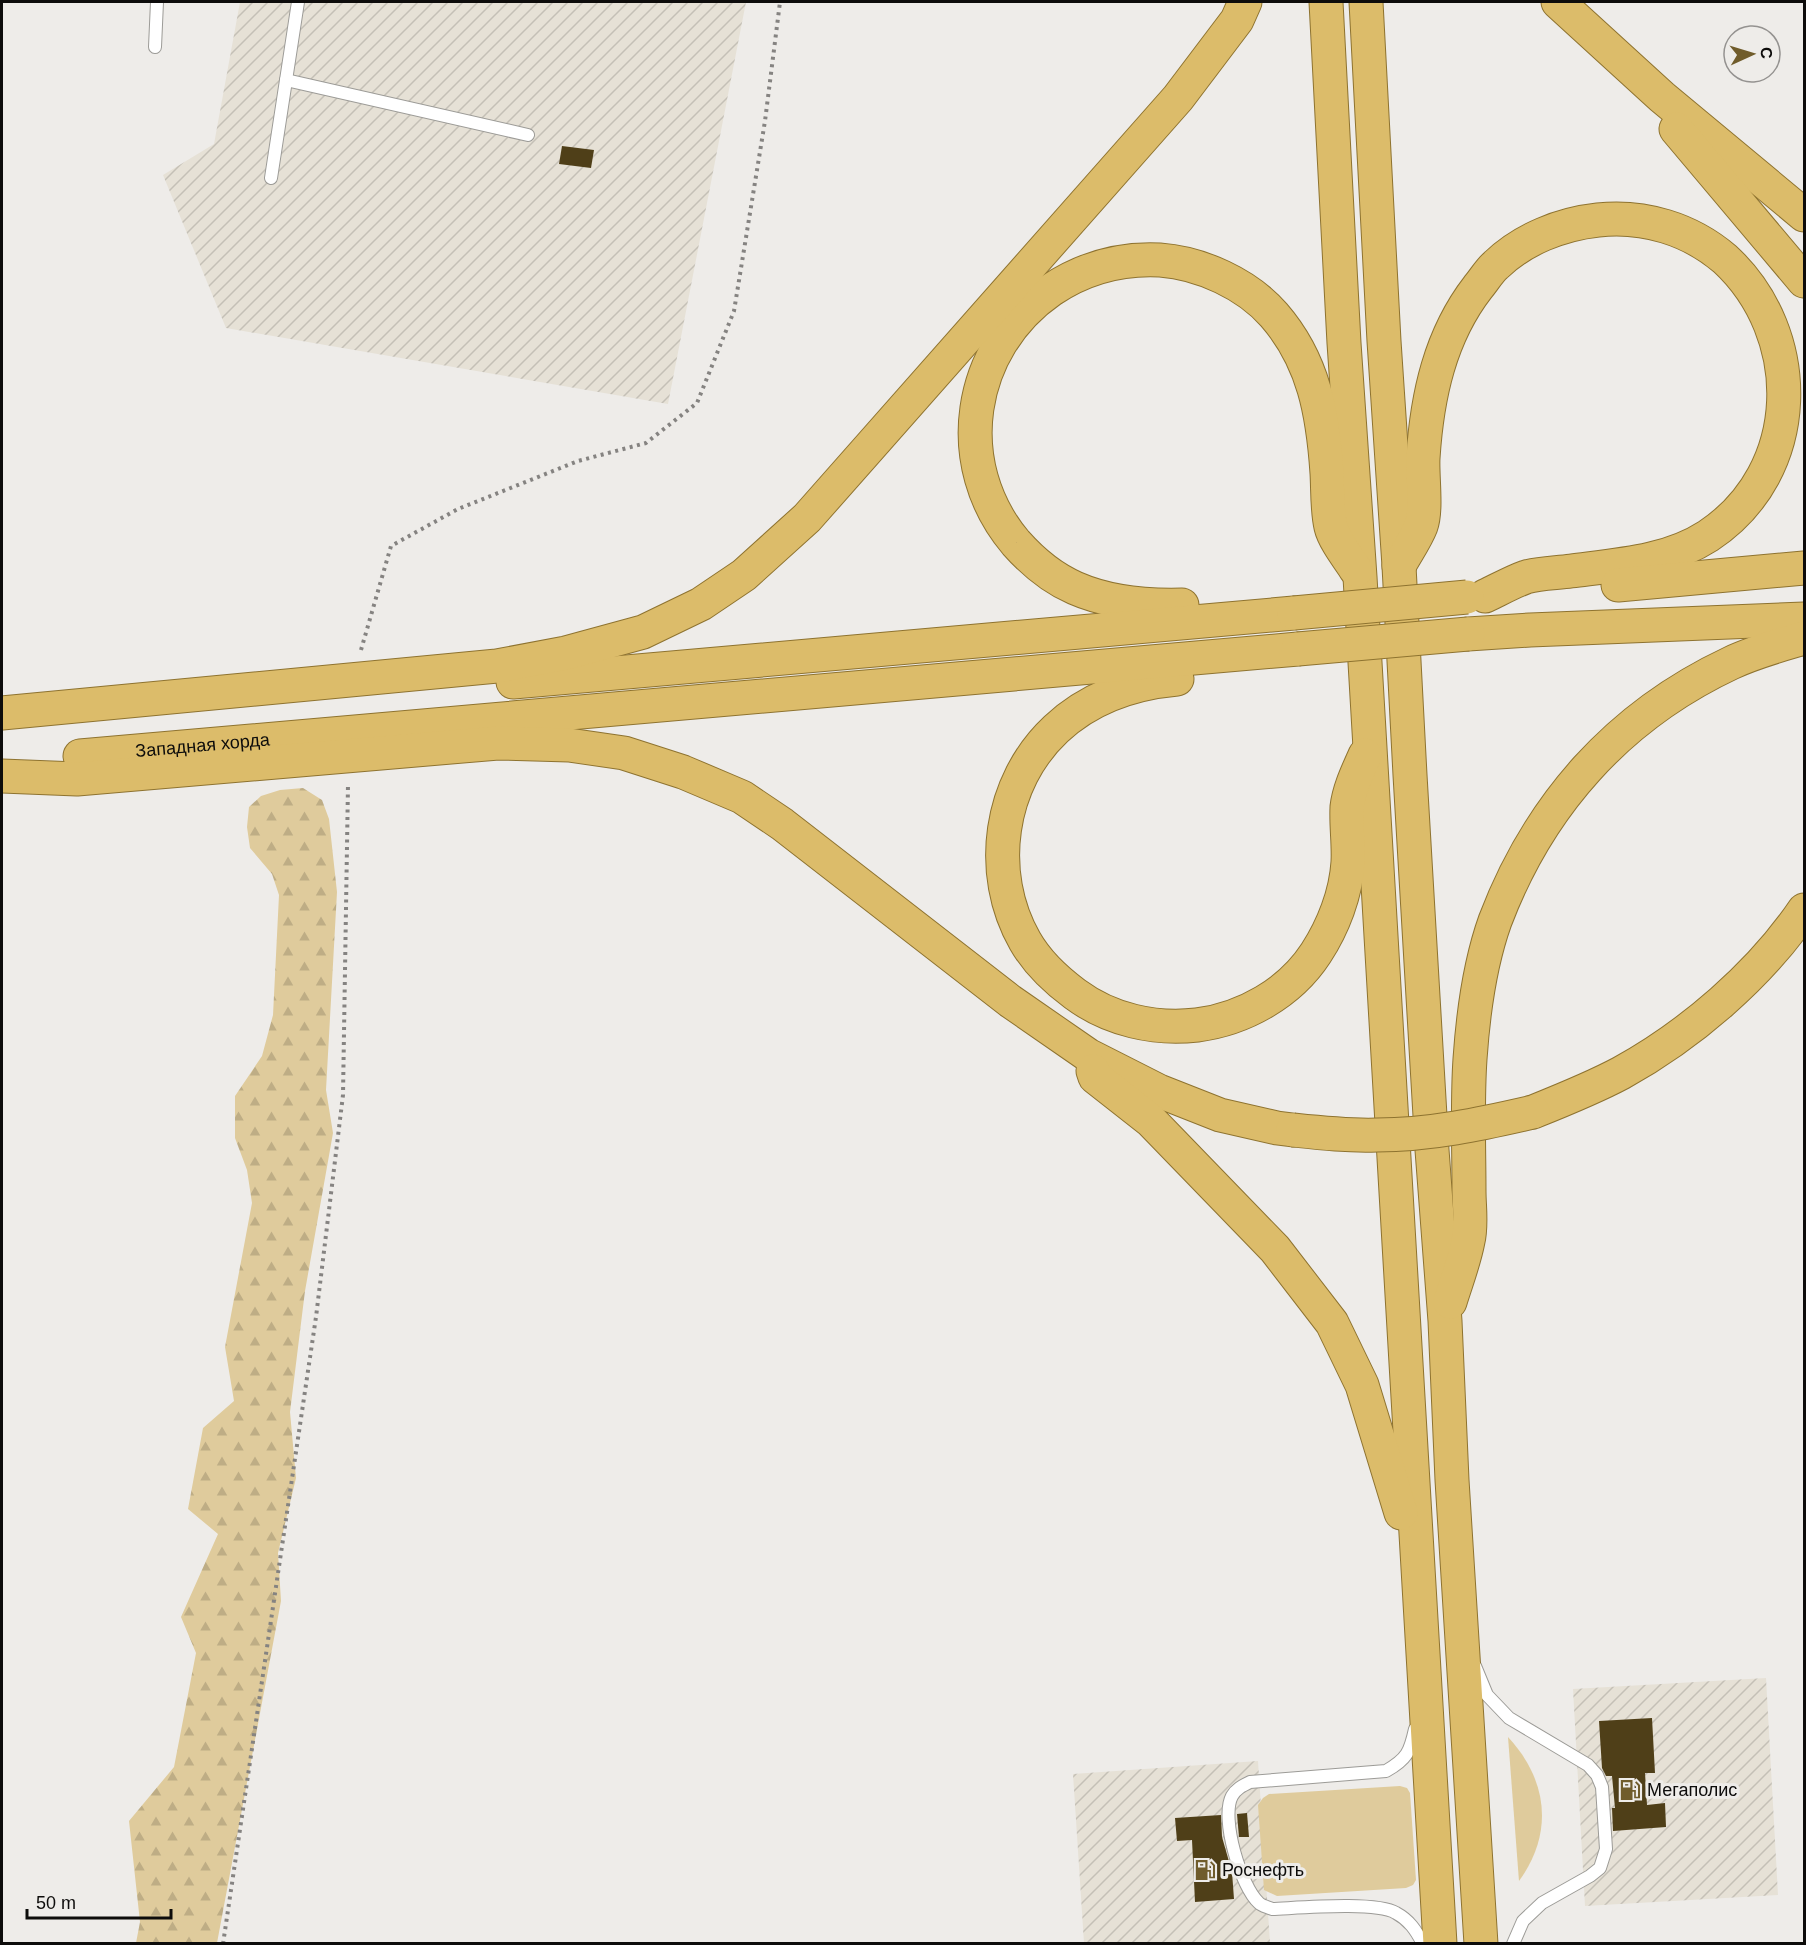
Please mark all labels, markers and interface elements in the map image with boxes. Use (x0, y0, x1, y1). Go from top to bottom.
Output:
north arrow (1722, 24, 1782, 84)
text: С (1758, 47, 1775, 60)
street label: Западная хорда (134, 729, 272, 761)
fuel station icon: Мегаполис (1618, 1778, 1642, 1802)
place label: Мегаполис (1647, 1780, 1737, 1800)
fuel station icon: Роснефть (1193, 1858, 1217, 1882)
place label: Роснефть (1222, 1860, 1304, 1880)
scale bar (27, 1882, 171, 1920)
text: 50 m (36, 1893, 76, 1913)

